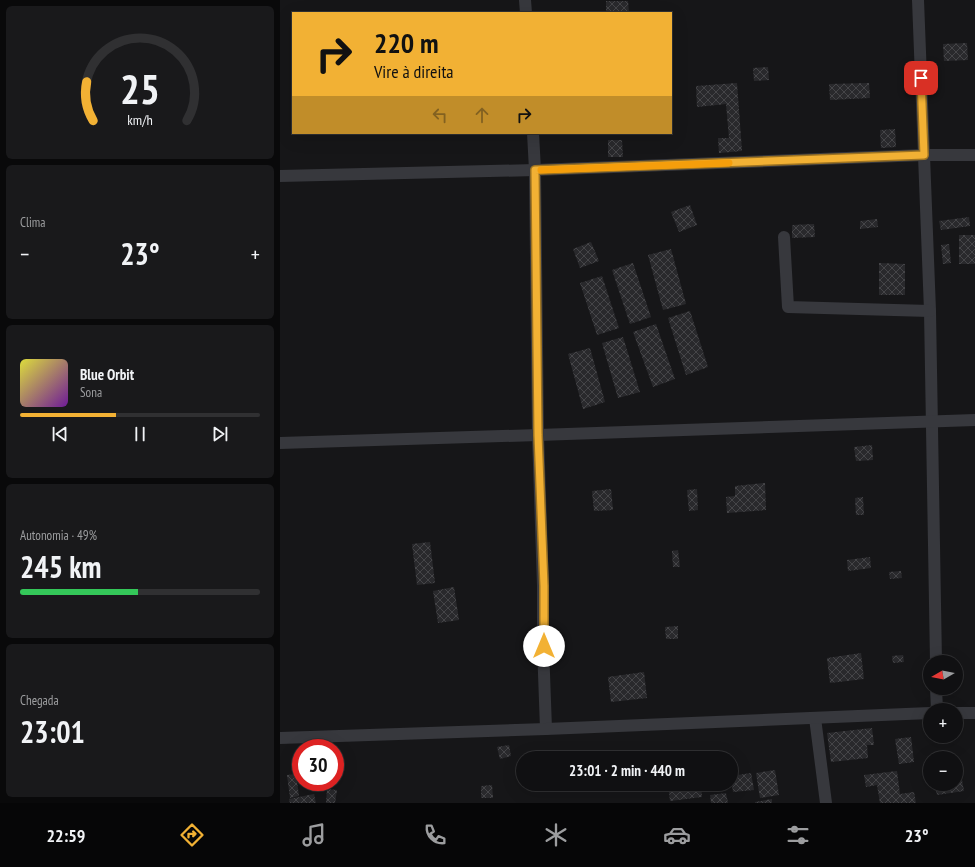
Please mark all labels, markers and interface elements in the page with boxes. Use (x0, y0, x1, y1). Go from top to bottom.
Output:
text: 220 m (374, 24, 438, 61)
icon: right (308, 28, 360, 80)
text: Vire à direita (374, 60, 454, 83)
pin (904, 61, 938, 95)
text: 25 (120, 62, 160, 115)
icon: arrive (910, 67, 932, 89)
icon: left (429, 104, 451, 126)
icon: ahead (471, 104, 493, 126)
icon: right (513, 104, 535, 126)
text: km/h (127, 109, 153, 128)
text: Clima (20, 214, 45, 231)
text: 23° (120, 234, 160, 273)
text: − (20, 240, 29, 268)
text: + (251, 240, 260, 268)
text: Blue Orbit (80, 365, 134, 384)
text: Sona (80, 384, 102, 401)
icon: previous (49, 423, 71, 445)
icon: pause (129, 423, 151, 445)
icon: next (209, 423, 231, 445)
text: Autonomia · 49% (20, 527, 97, 544)
text: 245 km (20, 547, 101, 586)
position arrow (523, 625, 565, 667)
north arrow (923, 655, 963, 695)
map controls (923, 655, 963, 791)
text: Chegada (20, 692, 59, 709)
button: + (923, 703, 963, 743)
text: 23:01 (20, 712, 85, 751)
speed limit sign: 30 (292, 739, 344, 791)
button: − (923, 751, 963, 791)
text: 23:01 · 2 min · 440 m (569, 761, 685, 780)
icon: directions (178, 821, 206, 849)
icon: music (300, 821, 328, 849)
icon: phone (421, 821, 449, 849)
icon: climate (542, 821, 570, 849)
icon: car (663, 821, 691, 849)
icon: filters (784, 821, 812, 849)
text: 22:59 (47, 824, 85, 847)
text: 23° (905, 824, 928, 847)

